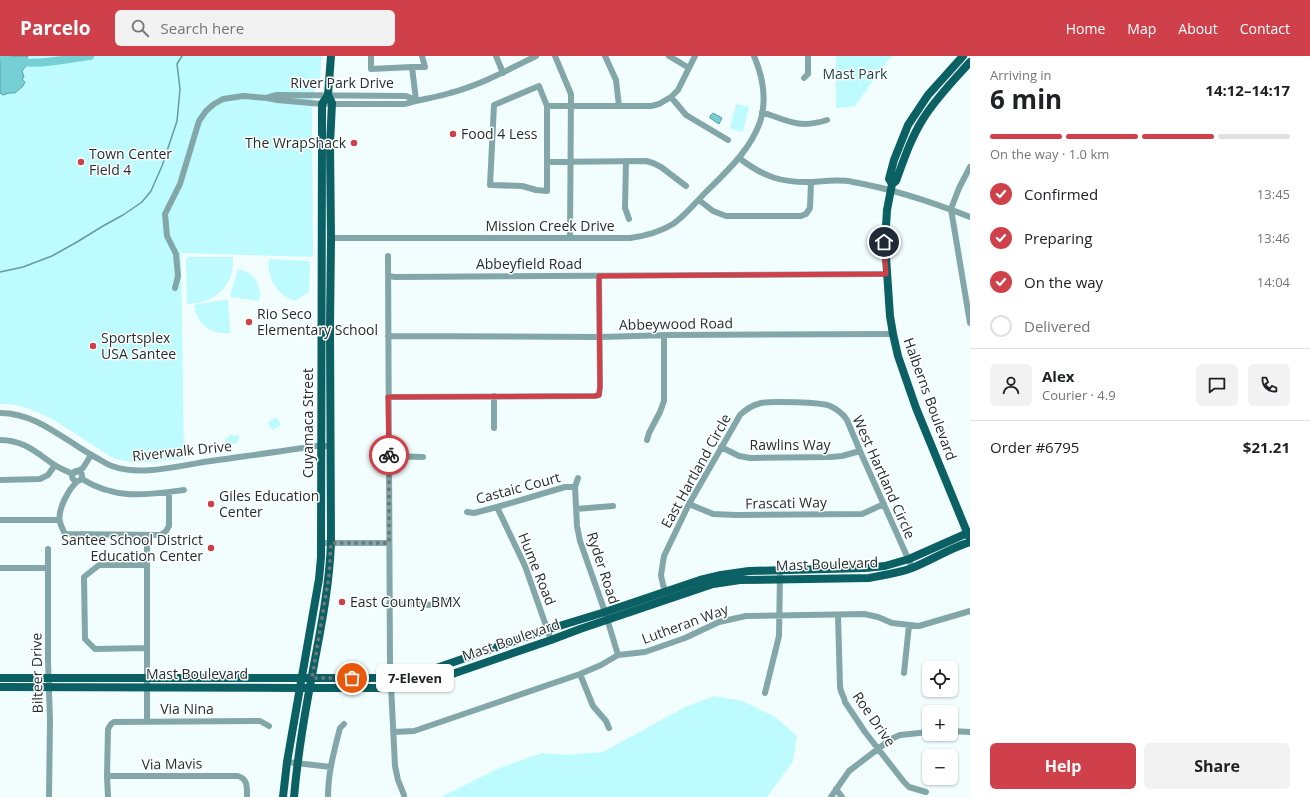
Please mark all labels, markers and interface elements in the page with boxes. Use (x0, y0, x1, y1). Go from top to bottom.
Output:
search box (115, 10, 395, 46)
text: Parcelo (20, 15, 91, 41)
icon: search (129, 17, 151, 39)
text: Search here (161, 18, 244, 38)
text: Home (1066, 19, 1105, 38)
text: Map (1127, 19, 1156, 38)
text: About (1178, 19, 1218, 38)
text: Contact (1240, 19, 1290, 38)
park label: Mast Park (823, 64, 888, 83)
text: Arriving in (990, 66, 1052, 84)
street label: River Park Drive (290, 73, 394, 92)
text: 14:12–14:17 (1205, 80, 1290, 100)
text: 6 min (990, 81, 1062, 117)
place label: Food 4 Less (461, 124, 538, 143)
marker: Food 4 Less (448, 129, 458, 139)
place label: The WrapShack (245, 133, 347, 152)
marker: The WrapShack (349, 138, 359, 148)
place label: Town Center Field 4 (89, 144, 172, 179)
text: On the way · 1.0 km (990, 145, 1109, 163)
marker: Town Center Field 4 (76, 157, 86, 167)
icon: check (990, 183, 1012, 205)
text: Confirmed (1024, 184, 1098, 204)
text: 13:45 (1257, 185, 1290, 203)
street label: Mission Creek Drive (485, 216, 615, 235)
pin (867, 225, 901, 259)
icon: check (990, 227, 1012, 249)
text: Preparing (1024, 228, 1092, 248)
text: 13:46 (1257, 229, 1290, 247)
icon: home (873, 231, 895, 253)
street label: Abbeyfield Road (476, 254, 582, 273)
icon: check (990, 271, 1012, 293)
text: On the way (1024, 272, 1103, 292)
text: 14:04 (1257, 273, 1290, 291)
place label: Rio Seco Elementary School (257, 304, 378, 339)
street label: Abbeywood Road (619, 313, 733, 334)
text: Delivered (1024, 316, 1091, 336)
marker: Rio Seco Elementary School (244, 317, 254, 327)
place label: Sportsplex USA Santee (101, 328, 176, 363)
street label: Halberns Boulevard (899, 335, 961, 463)
marker: Sportsplex USA Santee (88, 341, 98, 351)
button: person (990, 364, 1032, 406)
button: chat (1196, 364, 1238, 406)
button: phone (1248, 364, 1290, 406)
text: Alex (1042, 366, 1074, 386)
street label: Cuyamaca Street (298, 368, 317, 478)
text: Courier · 4.9 (1042, 386, 1116, 404)
street label: East Hartland Circle (656, 410, 735, 531)
street label: West Hartland Circle (849, 412, 920, 542)
courier (369, 435, 409, 475)
street label: Rawlins Way (750, 435, 831, 454)
street label: Riverwalk Drive (131, 436, 233, 465)
text: Order #6795 (990, 437, 1079, 457)
text: $21.21 (1243, 437, 1290, 457)
icon: bike (378, 444, 400, 466)
street label: Castaic Court (474, 467, 562, 508)
place label: Giles Education Center (219, 486, 319, 521)
street label: Frascati Way (745, 492, 828, 513)
marker: Giles Education Center (206, 499, 216, 509)
street label: Ryder Road (583, 529, 624, 606)
place label: Santee School District Education Center (61, 530, 203, 565)
street label: Hume Road (514, 530, 561, 608)
marker: Santee School District Education Center (206, 543, 216, 553)
street label: Mast Boulevard (776, 552, 878, 575)
place label: East County BMX (350, 592, 462, 611)
marker: East County BMX (337, 597, 347, 607)
street label: Lutheran Way (639, 599, 732, 648)
street label: Mast Boulevard (459, 614, 562, 665)
street label: Bilteer Drive (26, 632, 47, 713)
pin (335, 661, 369, 695)
map controls (922, 661, 958, 785)
button: locate (922, 661, 958, 697)
street label: Mast Boulevard (146, 664, 248, 683)
callout: 7-Eleven (376, 664, 454, 692)
icon: bag (341, 667, 363, 689)
text: 7-Eleven (388, 669, 442, 687)
street label: Roe Drive (849, 688, 900, 750)
street label: Via Nina (160, 699, 214, 718)
button: + (922, 705, 958, 741)
button: Help (990, 743, 1136, 789)
button: Share (1144, 743, 1290, 789)
button: − (922, 749, 958, 785)
street label: Via Mavis (141, 753, 203, 774)

